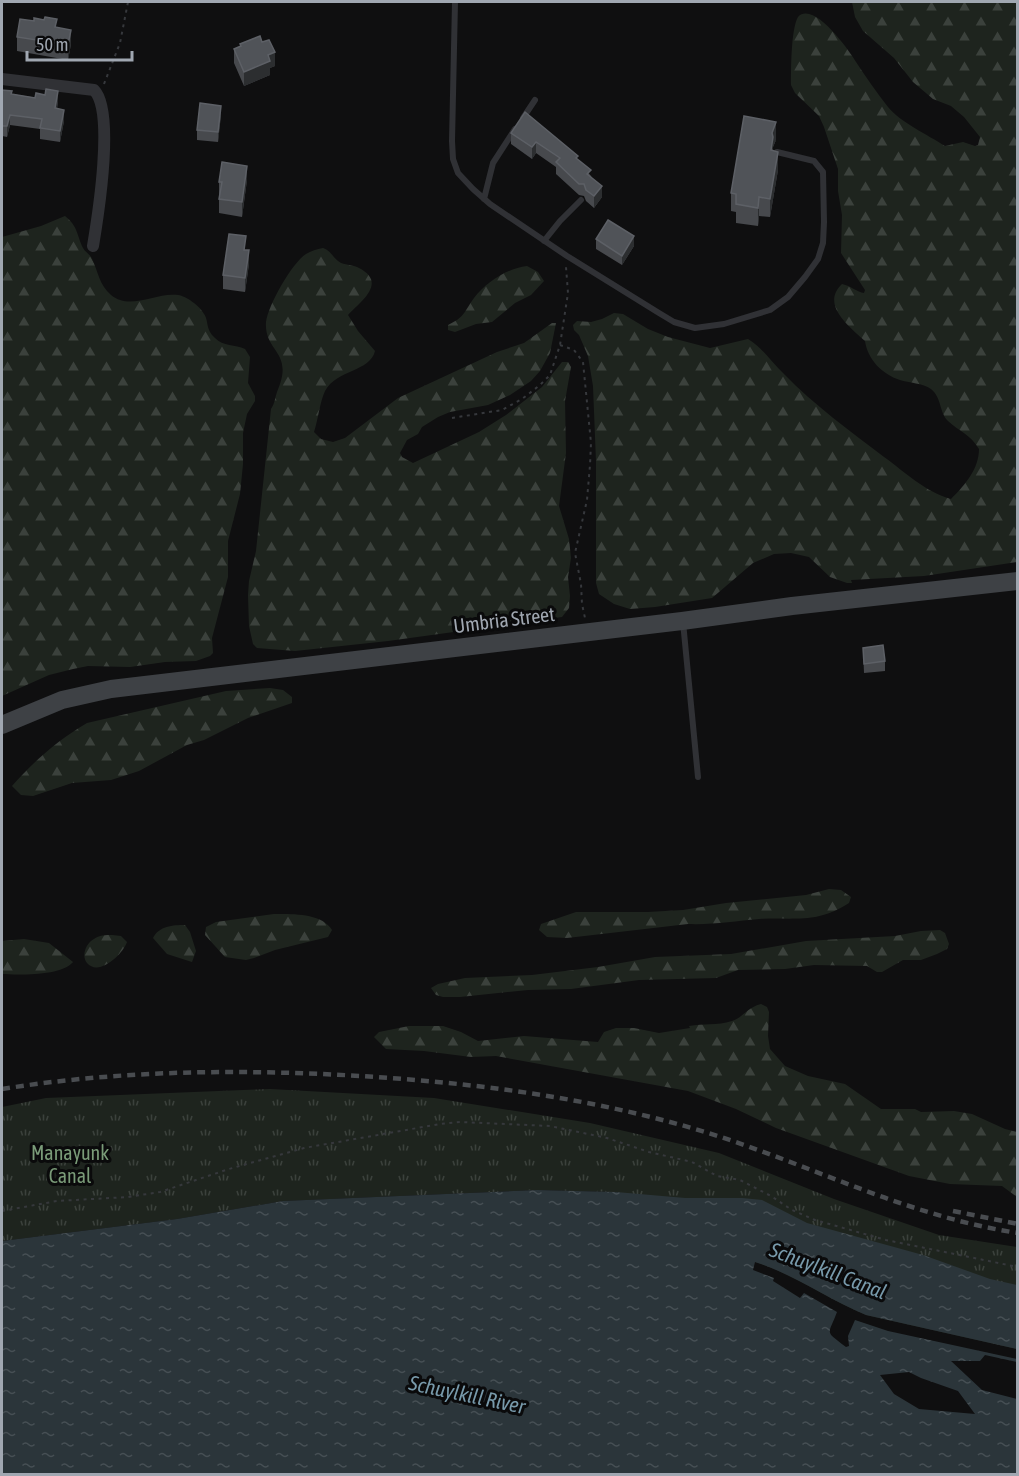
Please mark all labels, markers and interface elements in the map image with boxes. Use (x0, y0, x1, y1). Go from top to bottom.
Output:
scale bar (27, 24, 132, 62)
text: 50 m (36, 34, 68, 55)
street label: Umbria Street (452, 602, 556, 637)
park label: Manayunk Canal (31, 1141, 109, 1187)
water label: Schuylkill Canal (766, 1236, 890, 1303)
water label: Schuylkill River (406, 1370, 528, 1418)

